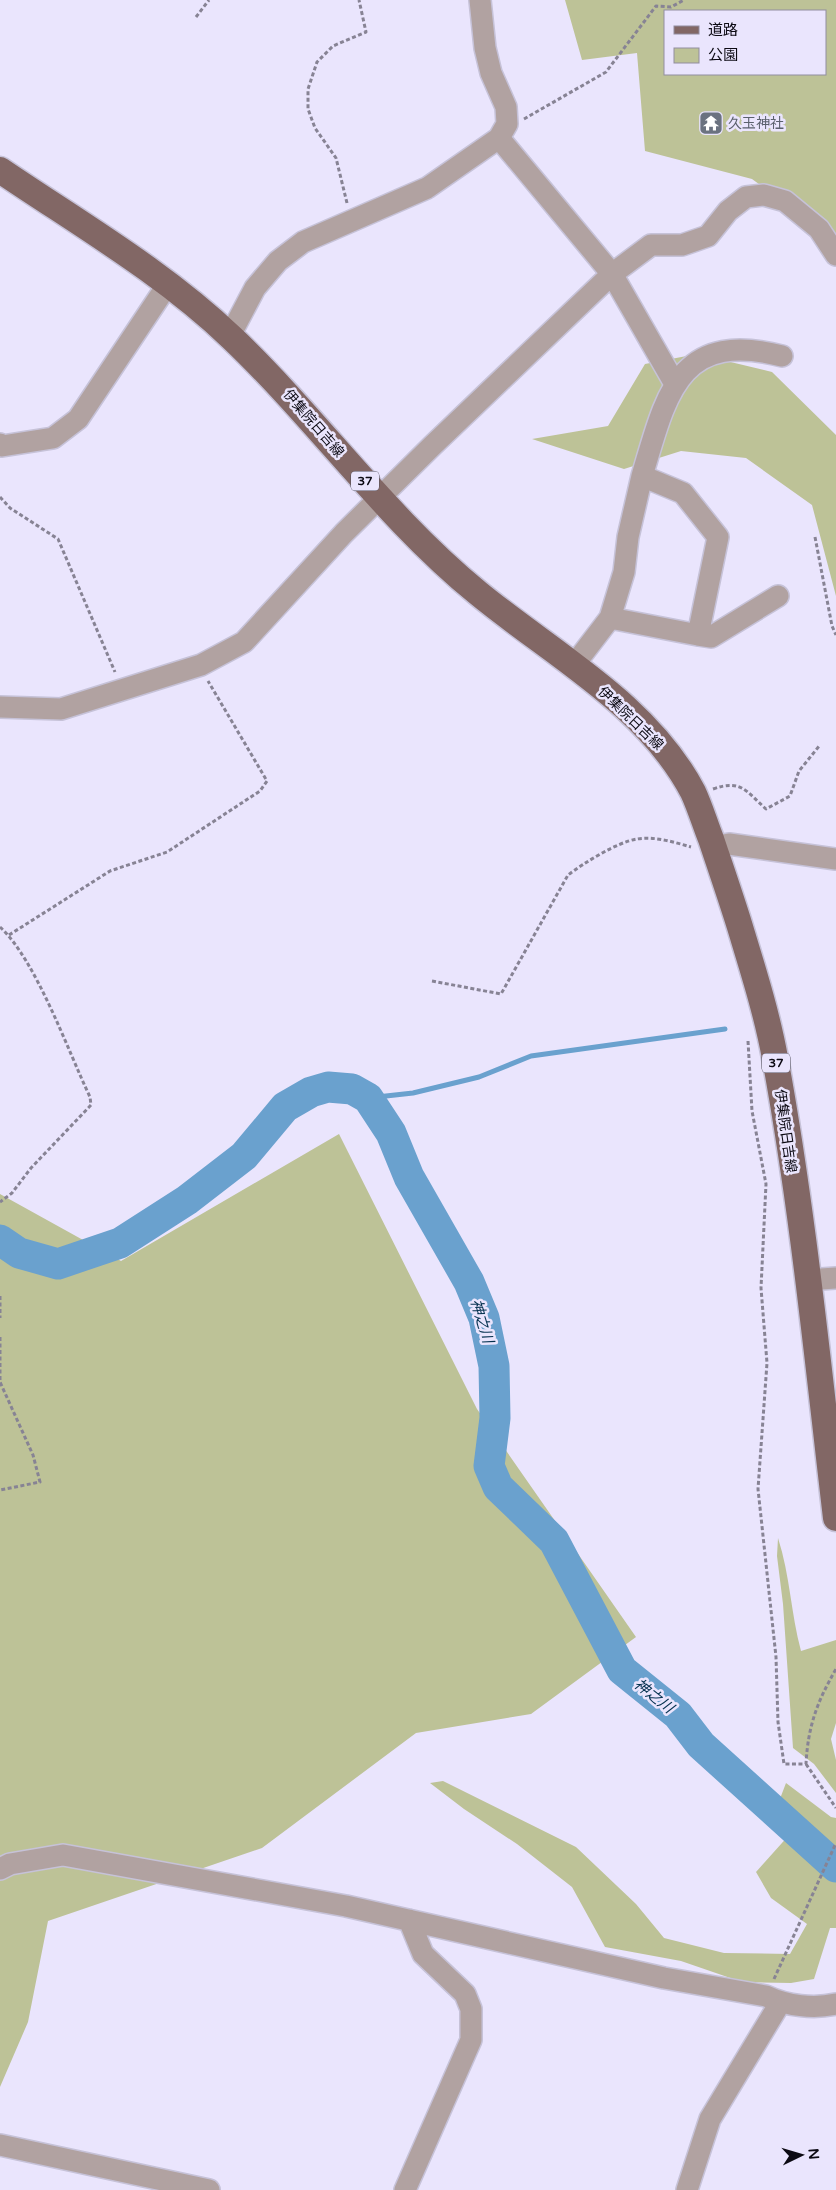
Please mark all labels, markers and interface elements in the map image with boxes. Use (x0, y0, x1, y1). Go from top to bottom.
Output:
legend (664, 10, 826, 75)
text: 道路 (708, 21, 738, 39)
text: 公園 (708, 46, 738, 64)
temple icon: 久玉神社 (698, 110, 724, 136)
place label: 久玉神社 (728, 115, 784, 132)
street label: 伊集院日吉線 (280, 386, 348, 461)
road number: 37 (351, 472, 379, 491)
street label: 伊集院日吉線 (595, 683, 667, 754)
road number: 37 (762, 1054, 790, 1072)
street label: 伊集院日吉線 (771, 1088, 800, 1174)
water label: 神之川 (467, 1297, 498, 1347)
water label: 神之川 (631, 1675, 679, 1718)
north arrow (776, 2130, 826, 2180)
text: N (804, 2148, 822, 2160)

